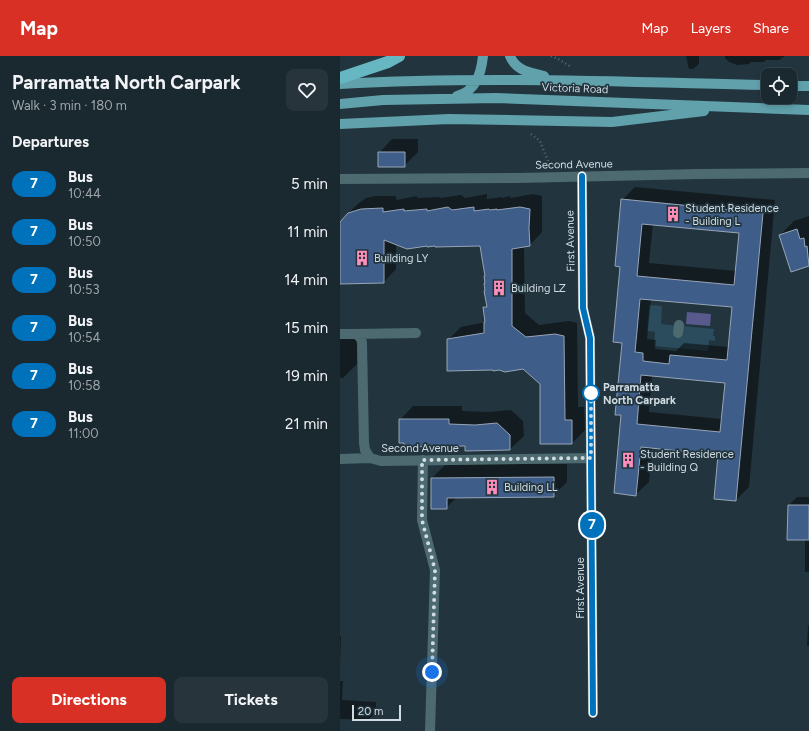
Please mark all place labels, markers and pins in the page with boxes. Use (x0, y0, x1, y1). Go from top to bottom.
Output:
place label: Student Residence - Building L (685, 202, 779, 228)
building icon: Student Residence - Building L (664, 205, 682, 223)
building icon: Building LY (353, 249, 371, 267)
place label: Building LY (374, 252, 429, 265)
building icon: Building LZ (490, 279, 508, 297)
place label: Building LZ (511, 282, 566, 295)
place label: Parramatta North Carpark (603, 381, 676, 407)
marker: Parramatta North Carpark (582, 384, 600, 402)
place label: Student Residence - Building Q (640, 448, 734, 474)
building icon: Student Residence - Building Q (619, 451, 637, 469)
building icon: Building LL (483, 478, 501, 496)
place label: Building LL (504, 481, 558, 494)

